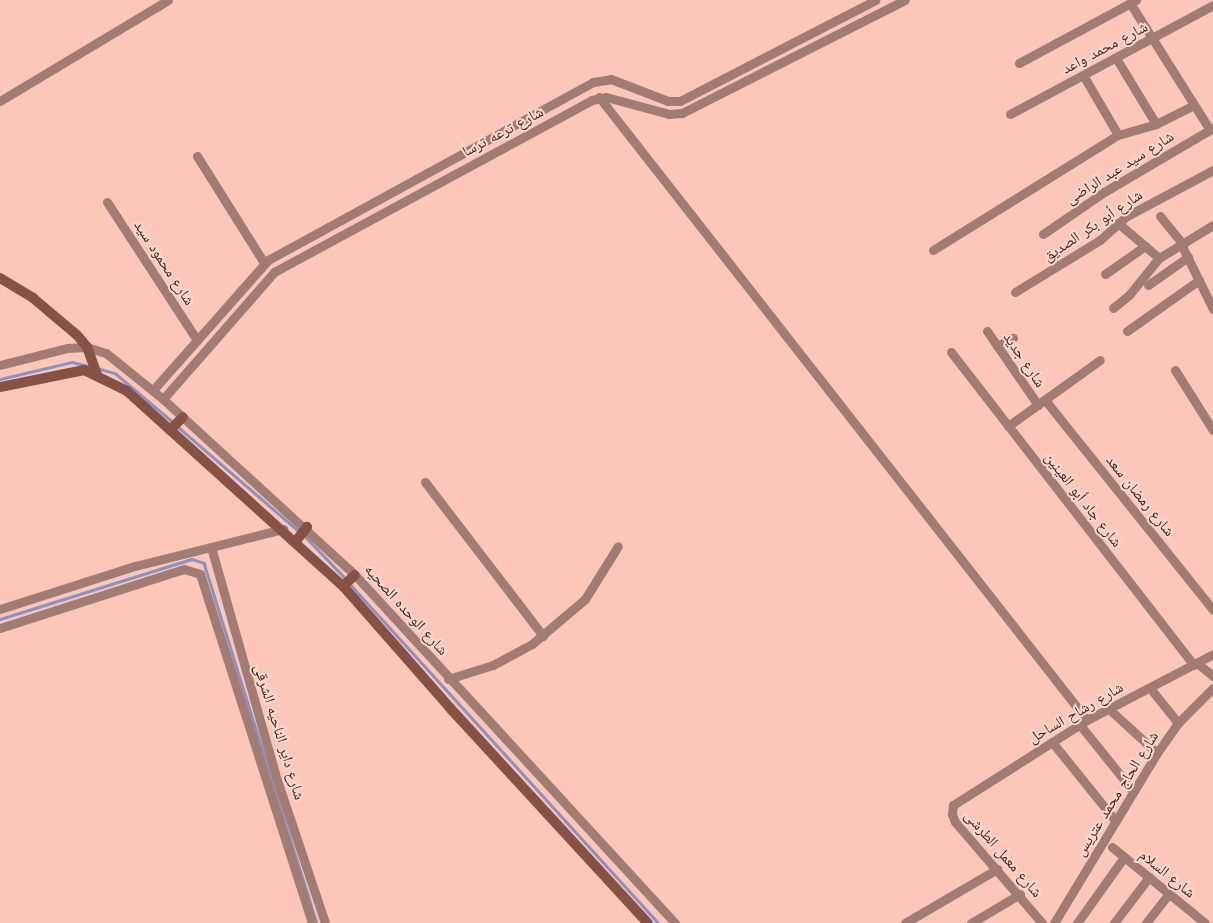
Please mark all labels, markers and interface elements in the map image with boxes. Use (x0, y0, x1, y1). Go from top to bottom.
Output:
street label: شارع محمد واعد (1059, 18, 1151, 78)
street label: شارع ترعه ترسا (459, 103, 547, 161)
street label: شارع سيد عبد الراضى (1063, 128, 1177, 208)
street label: شارع أبو بكر الصديق (1040, 186, 1146, 266)
street label: شارع محمود سيد (130, 217, 198, 309)
street label: شارع جديد (999, 329, 1049, 391)
street label: شارع جاد أبو العينين (1040, 449, 1126, 551)
street label: شارع رمضان سعد (1102, 452, 1178, 540)
street label: شارع الوحده الصحيه (361, 561, 451, 659)
street label: شارع داير الناحيه الشرقى (250, 662, 308, 802)
street label: شارع رشاح الساحل (1025, 679, 1127, 747)
street label: شارع الحاج محمد عتريس (1071, 728, 1163, 860)
street label: شارع معمل الطرشى (960, 807, 1046, 901)
street label: شارع السلام (1135, 846, 1199, 902)

